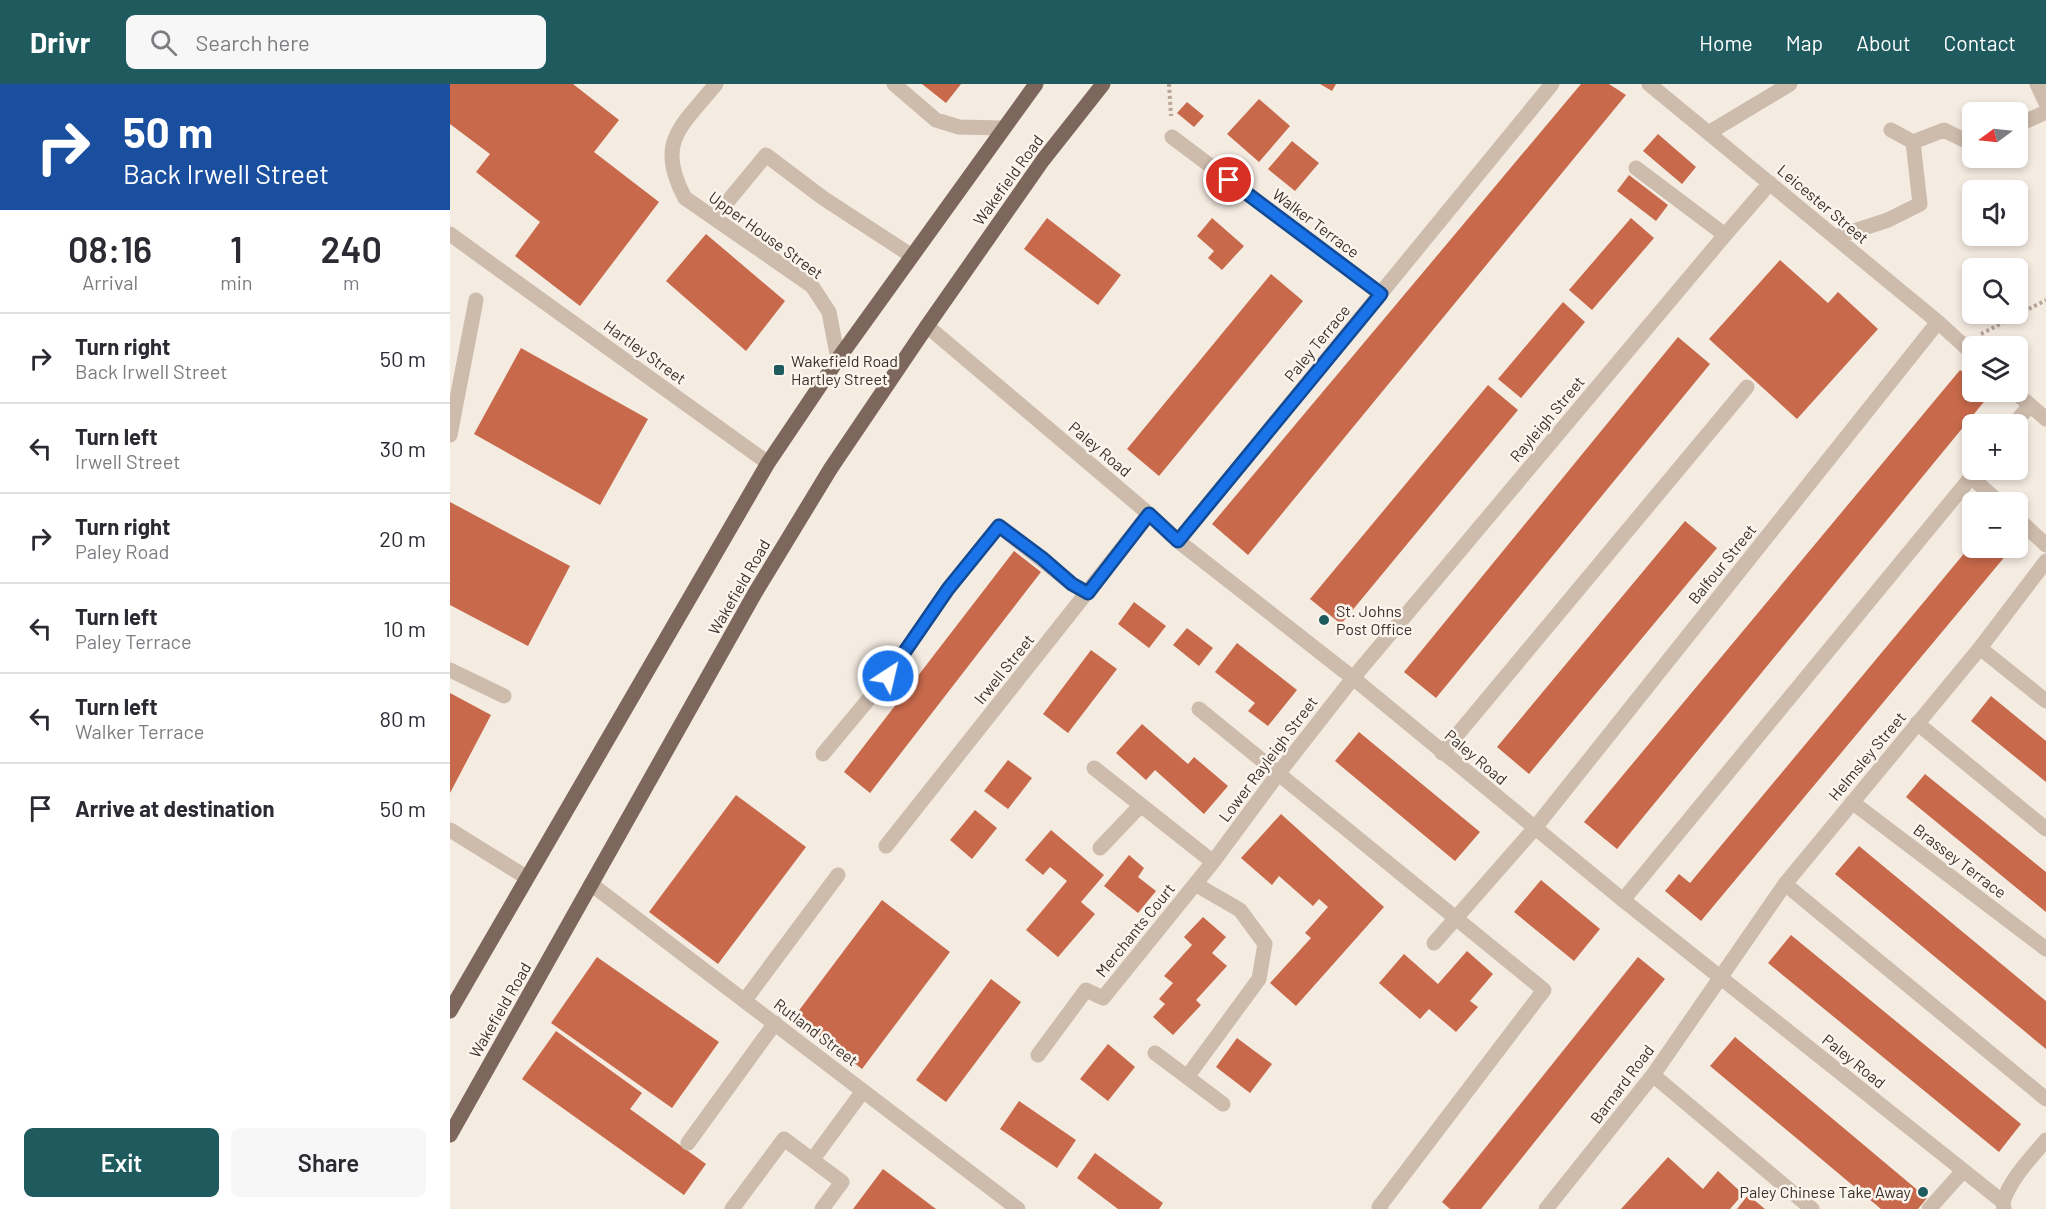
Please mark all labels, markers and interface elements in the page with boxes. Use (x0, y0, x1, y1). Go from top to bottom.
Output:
search box (126, 15, 546, 69)
text: Drivr (30, 25, 90, 59)
icon: search (147, 26, 180, 59)
text: Search here (195, 29, 310, 55)
text: Home (1699, 30, 1753, 55)
text: Map (1786, 30, 1823, 55)
text: About (1856, 30, 1911, 55)
text: Contact (1944, 30, 2016, 55)
north arrow (1962, 102, 2028, 168)
map controls (1962, 102, 2028, 558)
text: 50 m (123, 106, 213, 156)
icon: right (24, 108, 102, 186)
street label: Wakefield Road (968, 131, 1047, 229)
pin (1203, 154, 1254, 205)
text: Back Irwell Street (123, 157, 329, 189)
street label: Leicester Street (1774, 160, 1873, 247)
icon: arrive (1212, 163, 1245, 196)
button: sound (1962, 180, 2028, 246)
street label: Walker Terrace (1269, 184, 1363, 261)
street label: Upper House Street (706, 187, 827, 282)
text: 08:16 (68, 227, 152, 270)
text: 1 (230, 227, 243, 270)
text: 240 (321, 227, 382, 270)
button: search (1962, 258, 2028, 324)
text: Arrival (82, 270, 138, 294)
text: min (220, 270, 253, 294)
text: m (343, 270, 360, 294)
street label: Paley Terrace (1280, 300, 1353, 385)
street label: Hartley Street (601, 315, 690, 388)
text: Turn right (75, 333, 170, 359)
button: layers (1962, 336, 2028, 402)
icon: right (24, 342, 57, 375)
text: 50 m (380, 345, 426, 371)
place label: Wakefield Road Hartley Street (791, 351, 898, 388)
text: Back Irwell Street (75, 359, 228, 383)
marker: Wakefield Road Hartley Street (772, 363, 786, 377)
street label: Rayleigh Street (1505, 372, 1588, 465)
button: + (1962, 414, 2028, 480)
street label: Paley Road (1065, 417, 1135, 480)
text: Turn left (75, 423, 158, 449)
icon: left (24, 432, 57, 465)
text: 30 m (380, 435, 426, 461)
text: Irwell Street (75, 449, 181, 473)
button: − (1962, 492, 2028, 558)
text: Turn right (75, 513, 170, 539)
street label: Balfour Street (1684, 520, 1759, 607)
icon: right (24, 522, 57, 555)
text: 20 m (379, 525, 426, 551)
street label: Wakefield Road (704, 536, 774, 638)
text: Paley Road (75, 539, 169, 563)
place label: St. Johns Post Office (1336, 601, 1412, 638)
text: Turn left (75, 603, 158, 629)
icon: left (24, 612, 57, 645)
marker: St. Johns Post Office (1317, 613, 1331, 627)
text: 10 m (383, 615, 426, 641)
text: Paley Terrace (75, 629, 192, 653)
street label: Irwell Street (970, 630, 1038, 707)
position arrow (856, 644, 920, 708)
street label: Lower Rayleigh Street (1214, 692, 1321, 825)
text: Turn left (75, 693, 158, 719)
icon: left (24, 702, 57, 735)
text: 80 m (380, 705, 426, 731)
street label: Helmsley Street (1824, 707, 1909, 804)
text: Walker Terrace (75, 719, 204, 743)
street label: Paley Road (1441, 725, 1511, 788)
icon: arrive (24, 792, 57, 825)
text: Arrive at destination (75, 795, 274, 821)
text: 50 m (380, 795, 426, 821)
street label: Brassey Terrace (1910, 820, 2010, 902)
street label: Merchants Court (1091, 879, 1178, 980)
street label: Wakefield Road (465, 959, 535, 1061)
street label: Rutland Street (771, 994, 862, 1069)
street label: Paley Road (1819, 1029, 1890, 1092)
street label: Barnard Road (1586, 1041, 1657, 1127)
button: Exit (24, 1128, 219, 1197)
button: Share (231, 1128, 426, 1197)
place label: Paley Chinese Take Away (1740, 1182, 1912, 1201)
marker: Paley Chinese Take Away (1916, 1185, 1930, 1199)

